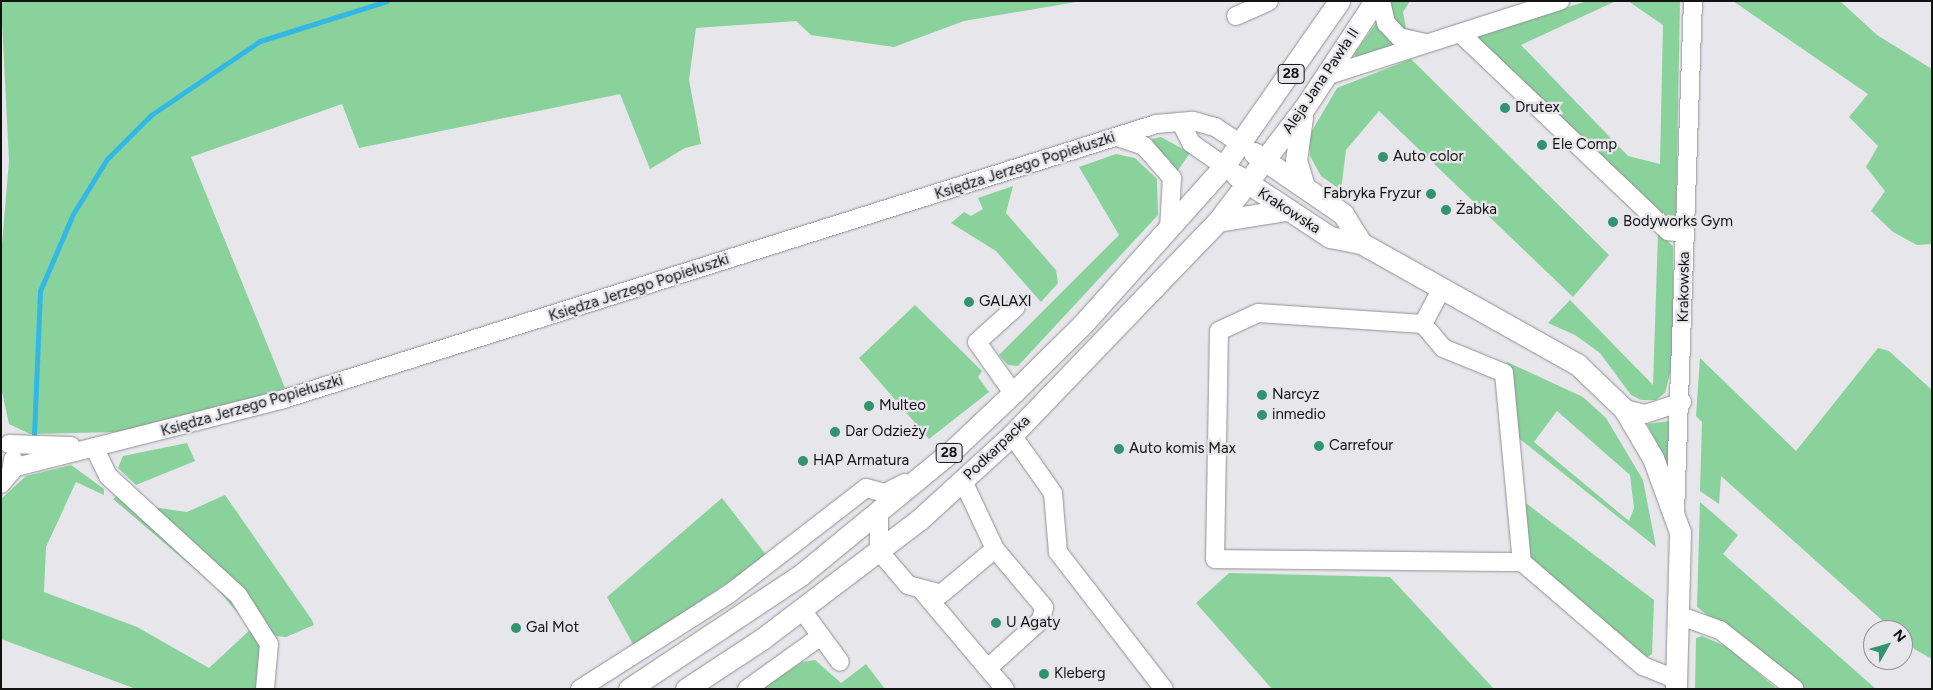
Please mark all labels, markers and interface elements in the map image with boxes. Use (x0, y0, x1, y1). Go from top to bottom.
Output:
street label: Aleja Jana Pawła II (1279, 25, 1363, 137)
road number: 28 (1277, 62, 1305, 86)
place label: Drutex (1515, 99, 1560, 117)
marker: Drutex (1499, 102, 1511, 114)
street label: Księdza Jerzego Popiełuszki (933, 128, 1117, 204)
place label: Ele Comp (1552, 136, 1617, 154)
marker: Ele Comp (1536, 139, 1548, 151)
place label: Auto color (1393, 148, 1463, 166)
marker: Auto color (1377, 151, 1389, 163)
street label: Krakowska (1254, 184, 1324, 238)
place label: Fabryka Fryzur (1323, 185, 1421, 203)
marker: Fabryka Fryzur (1425, 188, 1437, 200)
place label: Żabka (1456, 201, 1497, 219)
marker: Żabka (1440, 204, 1452, 216)
place label: Bodyworks Gym (1623, 213, 1733, 231)
marker: Bodyworks Gym (1607, 216, 1619, 228)
street label: Księdza Jerzego Popiełuszki (547, 250, 731, 326)
street label: Krakowska (1674, 251, 1694, 323)
place label: GALAXI (979, 293, 1032, 311)
marker: GALAXI (963, 296, 975, 308)
street label: Księdza Jerzego Popiełuszki (159, 371, 345, 441)
place label: Narcyz (1272, 386, 1319, 404)
marker: Narcyz (1256, 389, 1268, 401)
place label: Multeo (879, 397, 926, 415)
marker: Multeo (863, 400, 875, 412)
place label: inmedio (1272, 406, 1326, 424)
marker: inmedio (1256, 409, 1268, 421)
street label: Podkarpacka (960, 412, 1034, 484)
place label: Dar Odzieży (845, 423, 926, 441)
marker: Dar Odzieży (829, 426, 841, 438)
place label: Carrefour (1329, 437, 1393, 455)
place label: Auto komis Max (1129, 440, 1236, 458)
marker: Carrefour (1313, 440, 1325, 452)
road number: 28 (935, 442, 963, 464)
marker: Auto komis Max (1113, 443, 1125, 455)
place label: HAP Armatura (813, 452, 909, 470)
marker: HAP Armatura (797, 455, 809, 467)
place label: U Agaty (1006, 614, 1060, 632)
marker: U Agaty (990, 617, 1002, 629)
place label: Gal Mot (526, 619, 579, 637)
north arrow (1863, 620, 1913, 670)
marker: Gal Mot (510, 622, 522, 634)
text: N (1889, 627, 1909, 646)
place label: Kleberg (1054, 665, 1105, 683)
marker: Kleberg (1038, 668, 1050, 680)

